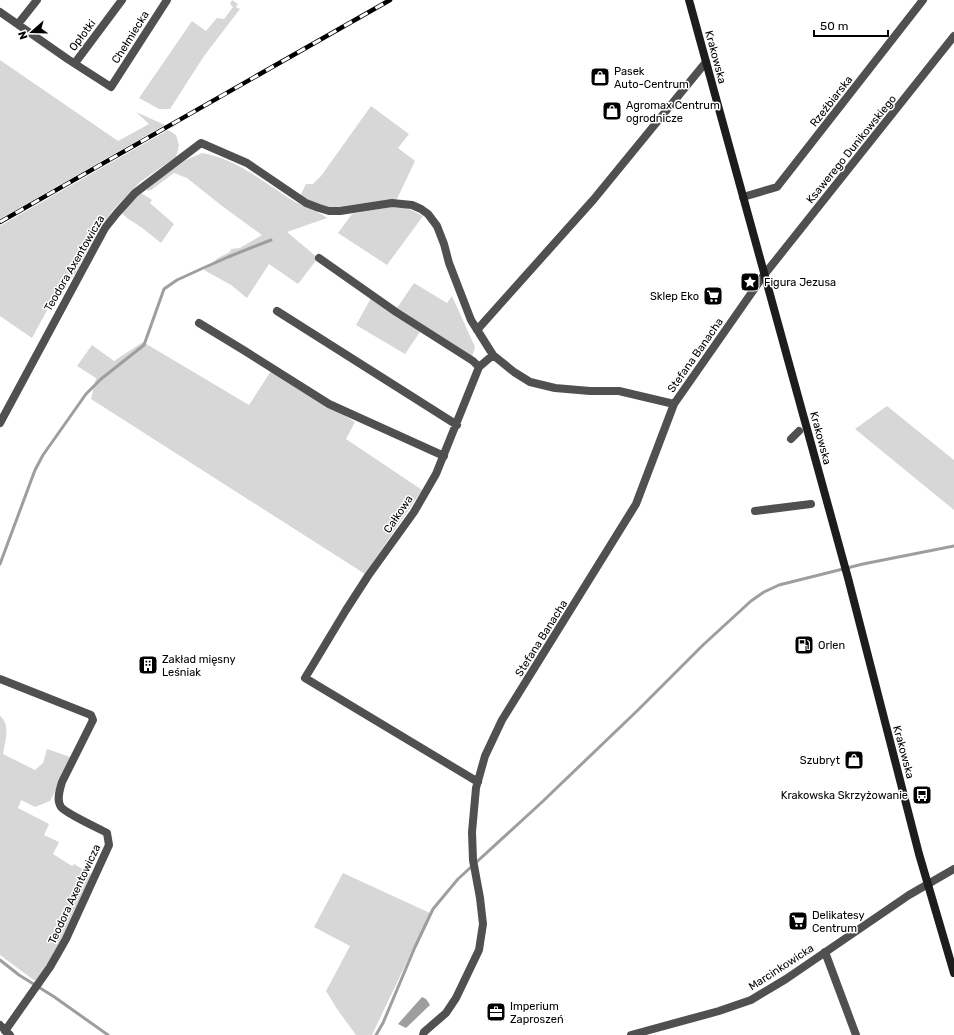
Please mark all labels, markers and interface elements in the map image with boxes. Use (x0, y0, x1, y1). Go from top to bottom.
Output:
street label: Chełmiecka (109, 9, 152, 66)
north arrow (12, 12, 52, 52)
scale bar (814, 12, 888, 38)
street label: Opłotki (66, 17, 98, 54)
text: 50 m (820, 19, 848, 33)
text: N (16, 29, 31, 41)
street label: Krakowska (702, 29, 729, 85)
place label: Pasek Auto-Centrum (614, 65, 689, 91)
shop icon: Pasek Auto-Centrum (589, 66, 611, 88)
street label: Rzeźbiarska (807, 73, 855, 129)
street label: Ksawerego Dunikowskiego (804, 93, 899, 206)
place label: Agromax Centrum ogrodnicze (626, 99, 720, 125)
shop icon: Agromax Centrum ogrodnicze (601, 100, 623, 122)
street label: Teodora Axentowicza (42, 213, 107, 314)
place icon: Figura Jezusa (739, 271, 761, 293)
place label: Figura Jezusa (764, 276, 836, 289)
supermarket icon: Sklep Eko (702, 285, 724, 307)
place label: Sklep Eko (650, 290, 699, 303)
street label: Stefana Banacha (665, 316, 726, 395)
street label: Krakowska (807, 410, 834, 466)
street label: Całkowa (381, 493, 416, 536)
street label: Stefana Banacha (513, 598, 570, 679)
fuel station icon: Orlen (793, 634, 815, 656)
place label: Orlen (818, 639, 845, 652)
place label: Zakład mięsny Leśniak (162, 653, 235, 679)
building icon: Zakład mięsny Leśniak (137, 654, 159, 676)
street label: Krakowska (890, 724, 917, 780)
shop icon: Szubryt (843, 749, 865, 771)
place label: Szubryt (800, 754, 841, 767)
bus stop icon: Krakowska Skrzyżowanie (911, 784, 933, 806)
place label: Krakowska Skrzyżowanie (781, 789, 908, 802)
street label: Teodora Axentowicza (46, 842, 103, 946)
place label: Delikatesy Centrum (812, 909, 865, 935)
supermarket icon: Delikatesy Centrum (787, 910, 809, 932)
street label: Marcinkowicka (746, 942, 816, 993)
place label: Imperium Zaproszeń (510, 1000, 564, 1026)
office icon: Imperium Zaproszeń (485, 1001, 507, 1023)

